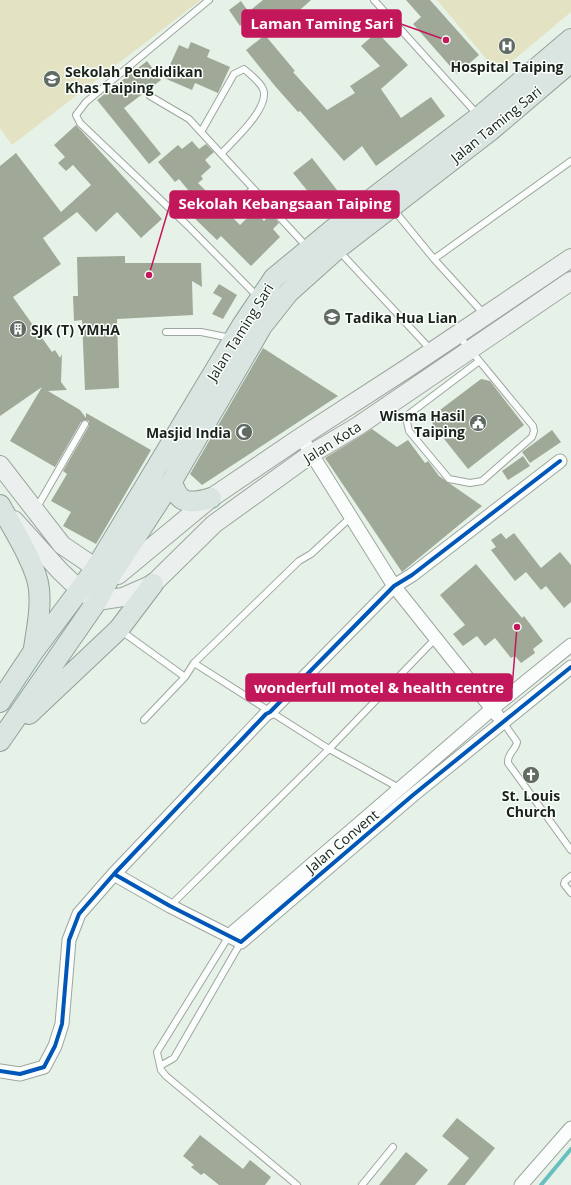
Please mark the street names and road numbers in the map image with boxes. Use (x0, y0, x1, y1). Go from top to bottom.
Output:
street label: Jalan Taming Sari (445, 81, 545, 168)
street label: Jalan Taming Sari (201, 280, 278, 386)
street label: Jalan Kota (298, 417, 365, 468)
street label: Jalan Convent (300, 805, 382, 878)

